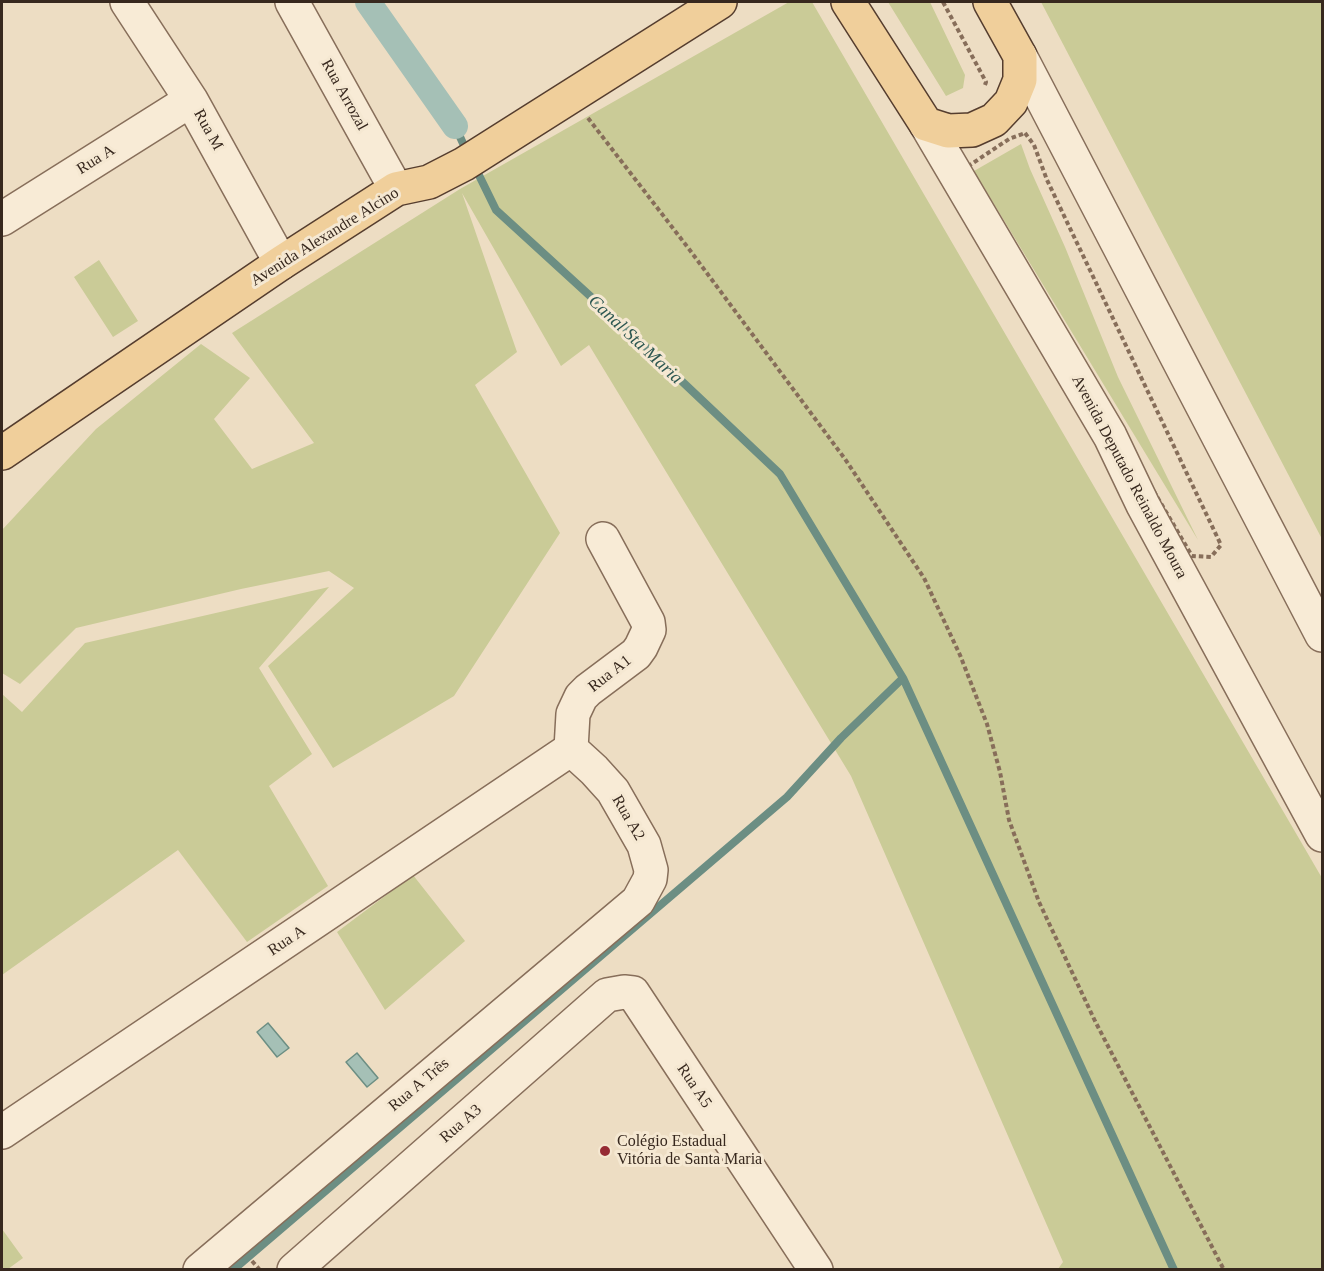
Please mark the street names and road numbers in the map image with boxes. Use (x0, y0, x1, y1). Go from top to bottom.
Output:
street label: Rua Arrozal (317, 56, 371, 134)
street label: Rua M (189, 106, 227, 154)
street label: Rua A (73, 141, 119, 179)
street label: Avenida Alexandre Alcino (247, 183, 403, 291)
street label: Avenida Deputado Reinaldo Moura (1067, 372, 1191, 582)
street label: Rua A1 (585, 651, 635, 697)
street label: Rua A2 (607, 792, 649, 844)
street label: Rua A (265, 921, 309, 961)
street label: Rua A Três (385, 1054, 453, 1116)
street label: Rua A5 (672, 1060, 716, 1112)
street label: Rua A3 (436, 1101, 486, 1147)

